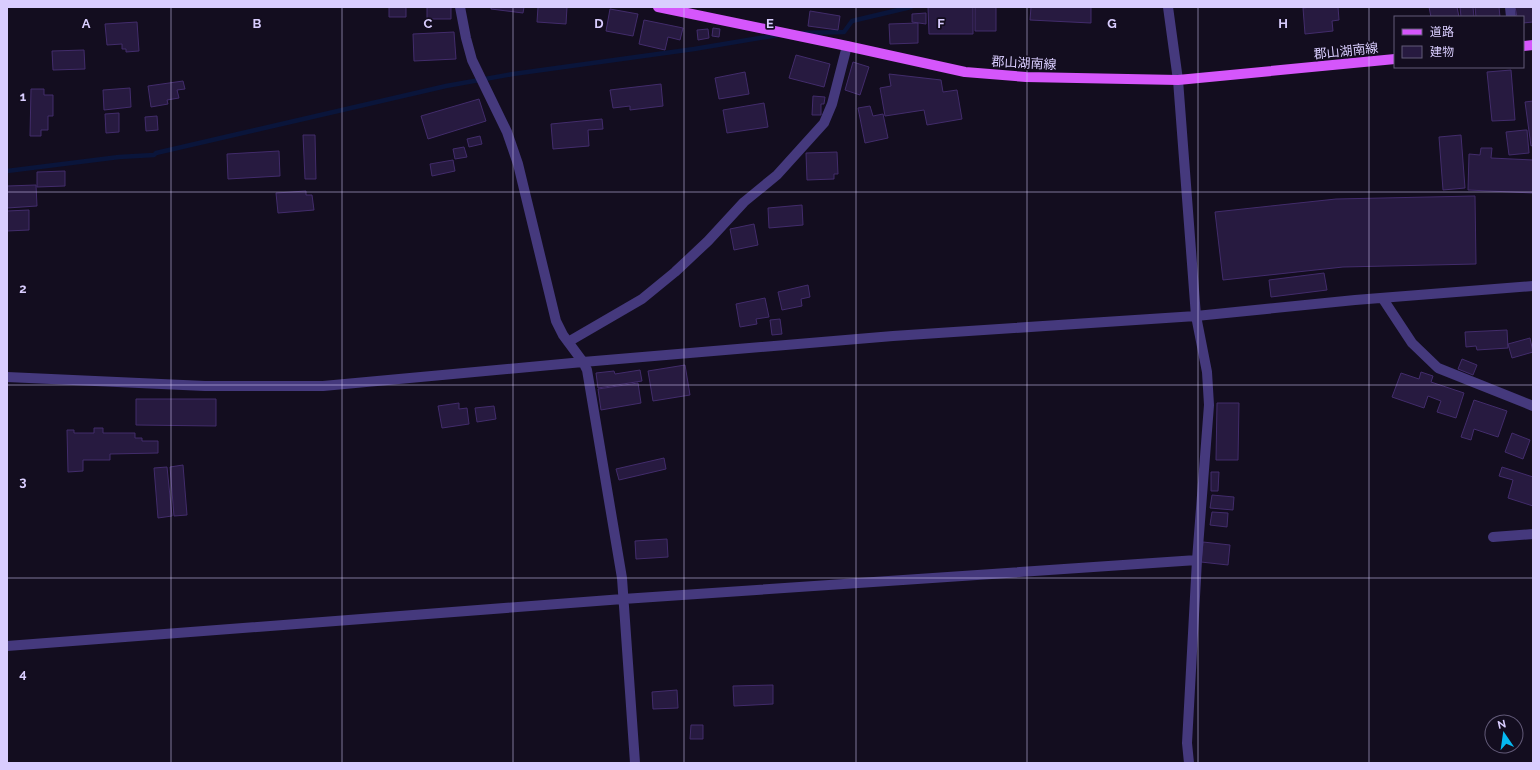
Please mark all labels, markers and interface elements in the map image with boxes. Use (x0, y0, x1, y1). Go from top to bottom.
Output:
text: A (82, 16, 91, 31)
text: B (253, 16, 262, 31)
text: C (424, 16, 433, 31)
text: D (594, 16, 604, 31)
text: E (766, 16, 774, 31)
text: F (937, 16, 945, 31)
text: G (1107, 16, 1117, 31)
text: H (1278, 16, 1288, 31)
legend (1394, 16, 1524, 68)
text: 道路 (1430, 25, 1454, 39)
street label: 郡山湖南線 (1313, 40, 1379, 62)
text: 建物 (1430, 45, 1454, 59)
street label: 郡山湖南線 (991, 54, 1057, 72)
text: 1 (20, 89, 27, 104)
text: 2 (19, 281, 27, 296)
text: 3 (19, 474, 27, 489)
text: 4 (19, 666, 27, 681)
north arrow (1484, 714, 1524, 754)
text: N (1496, 717, 1507, 732)

